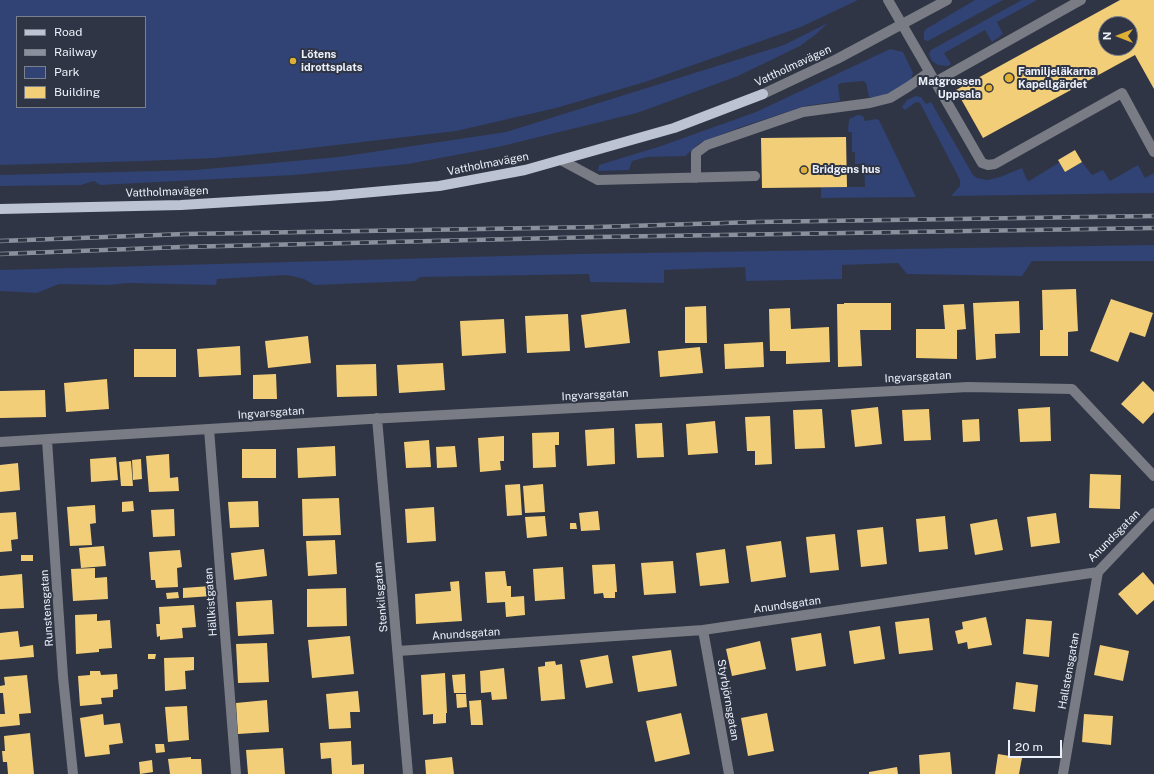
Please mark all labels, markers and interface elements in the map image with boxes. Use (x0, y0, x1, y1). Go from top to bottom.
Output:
legend (16, 16, 146, 108)
north arrow (1098, 16, 1138, 56)
text: Road (54, 25, 82, 39)
text: N (1101, 32, 1113, 40)
street label: Vattholmavägen (753, 43, 833, 89)
text: Railway (54, 45, 97, 59)
place label: Lötens idrottsplats (301, 48, 362, 74)
marker: Lötens idrottsplats (288, 56, 298, 66)
text: Park (54, 65, 80, 79)
place label: Familjeläkarna Kapellgärdet (1018, 65, 1096, 91)
marker: Familjeläkarna Kapellgärdet (1003, 72, 1015, 84)
place label: Matgrossen Uppsala (918, 75, 981, 101)
marker: Matgrossen Uppsala (984, 83, 994, 93)
text: Building (54, 85, 100, 99)
street label: Vattholmavägen (446, 150, 530, 178)
place label: Bridgens hus (812, 163, 880, 177)
marker: Bridgens hus (799, 165, 809, 175)
street label: Vattholmavägen (125, 184, 209, 200)
street label: Ingvarsgatan (884, 369, 952, 385)
street label: Ingvarsgatan (561, 387, 629, 403)
street label: Ingvarsgatan (237, 404, 305, 422)
street label: Anundsgatan (1085, 507, 1143, 565)
street label: Stenkilsgatan (371, 561, 391, 633)
street label: Hällkistgatan (202, 567, 220, 637)
street label: Runstensgatan (38, 569, 56, 647)
street label: Anundsgatan (752, 594, 822, 616)
street label: Anundsgatan (431, 625, 501, 643)
street label: Hallstensgatan (1056, 632, 1082, 710)
street label: Styrbjörnsgatan (714, 658, 742, 742)
scale bar (1010, 732, 1064, 758)
text: 20 m (1015, 740, 1043, 754)

